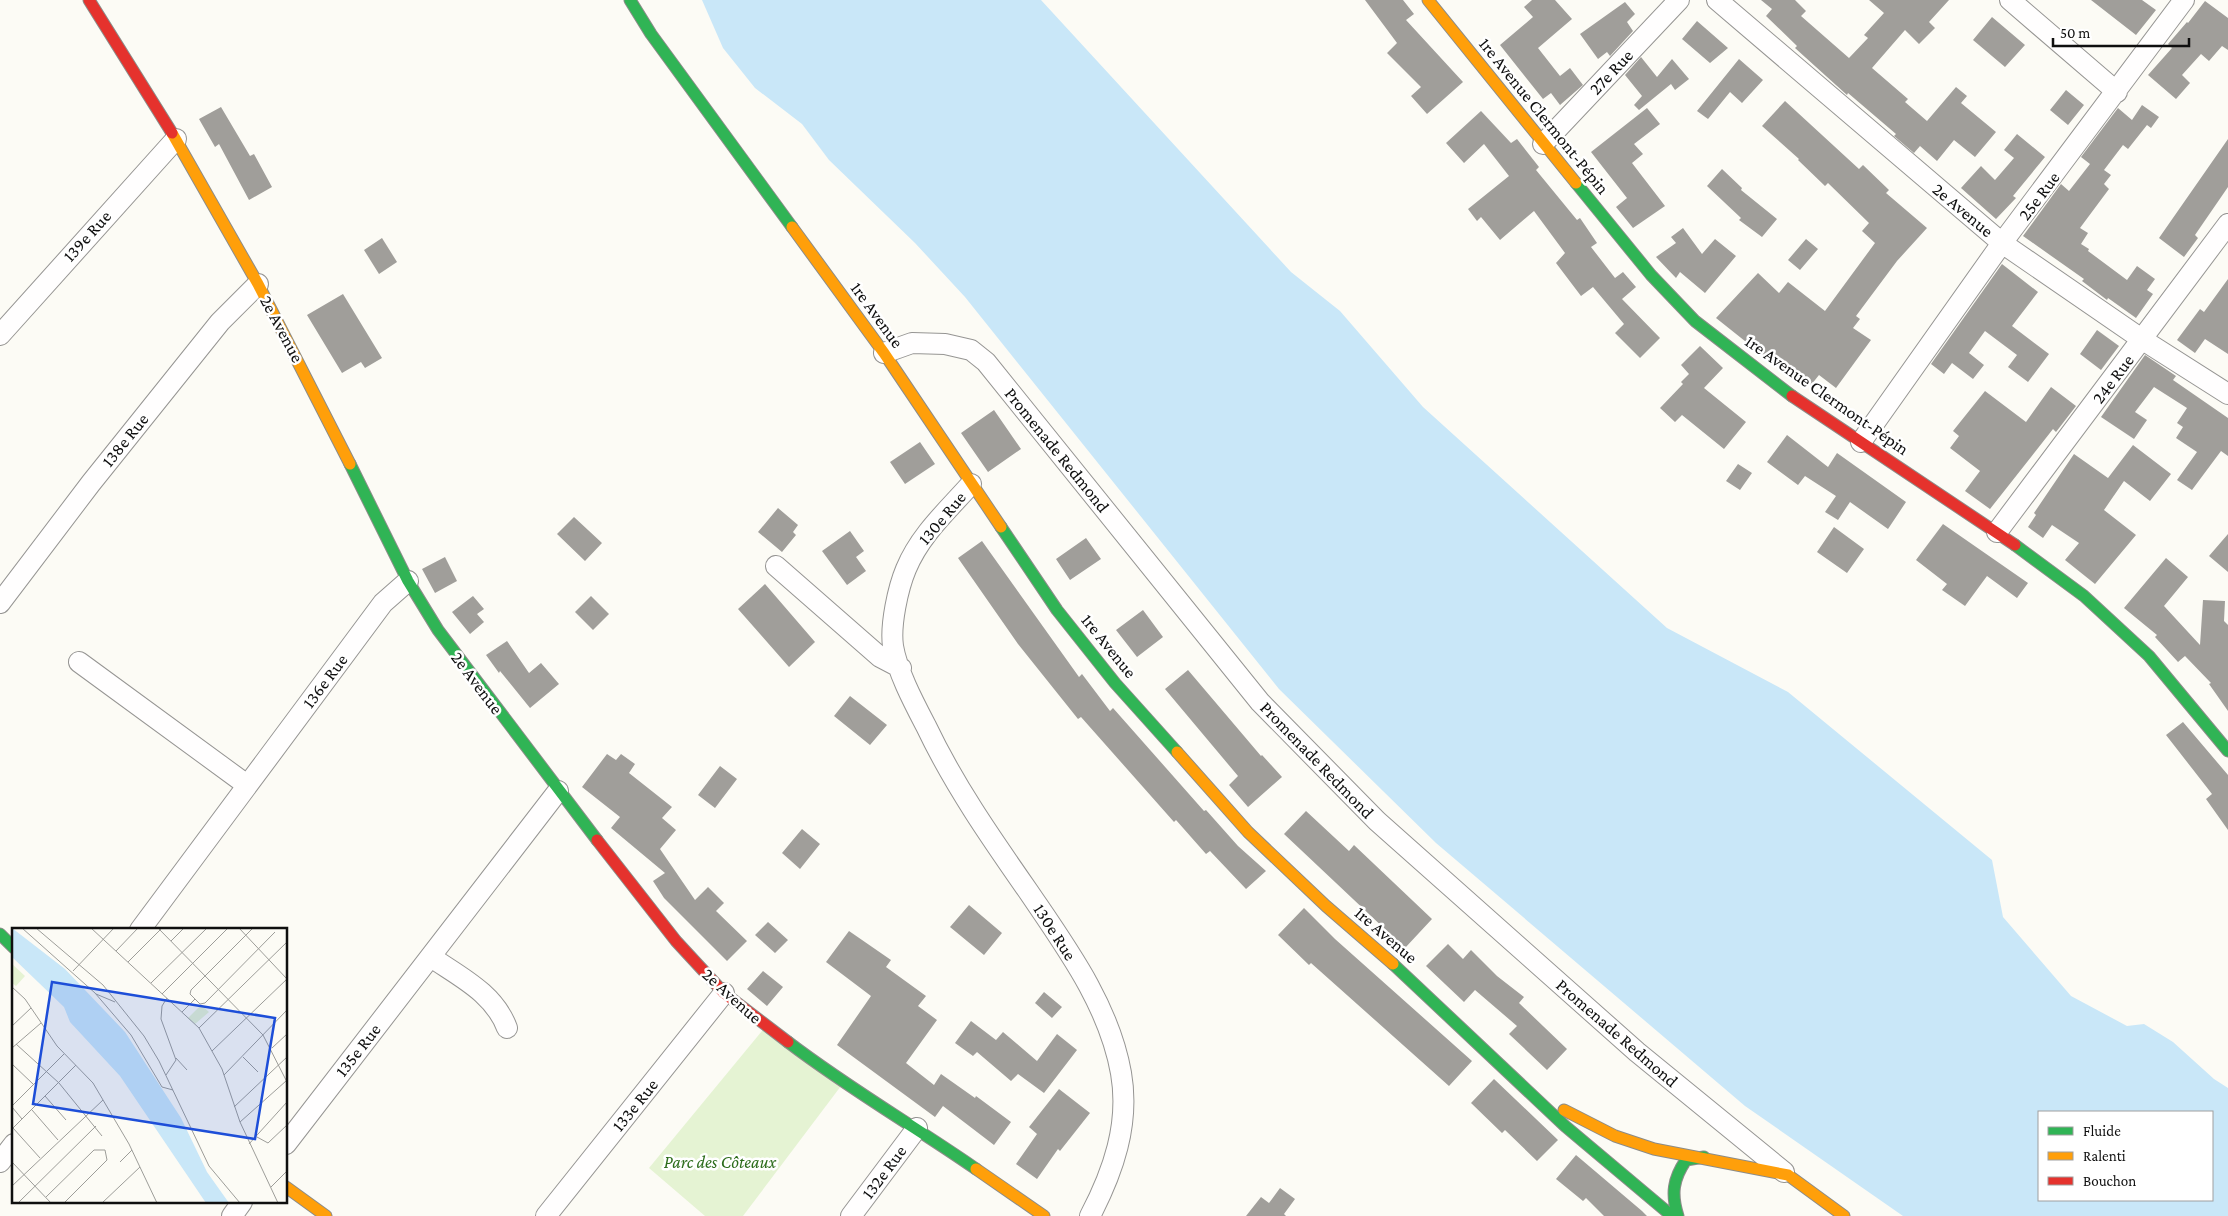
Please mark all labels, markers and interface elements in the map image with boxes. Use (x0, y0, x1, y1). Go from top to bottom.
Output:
scale bar (2053, 15, 2189, 47)
text: 50 m (2060, 25, 2090, 41)
street label: 1re Avenue Clermont-Pépin (1475, 34, 1613, 198)
street label: 27e Rue (1585, 45, 1637, 99)
street label: 25e Rue (2014, 168, 2064, 224)
street label: 2e Avenue (1929, 179, 1997, 241)
street label: 139e Rue (59, 206, 115, 266)
street label: 1re Avenue (846, 278, 908, 352)
street label: 2e Avenue (256, 292, 308, 366)
street label: 1re Avenue Clermont-Pépin (1741, 331, 1913, 459)
street label: 24e Rue (2088, 350, 2138, 407)
street label: Promenade Redmond (1001, 384, 1114, 517)
street label: 138e Rue (97, 409, 153, 471)
street label: 130e Rue (914, 487, 970, 549)
street label: 1re Avenue (1077, 610, 1141, 682)
street label: 2e Avenue (447, 648, 507, 718)
street label: 136e Rue (298, 650, 352, 712)
street label: Promenade Redmond (1256, 697, 1378, 823)
street label: 130e Rue (1029, 900, 1081, 964)
street label: 1re Avenue (1351, 902, 1421, 968)
inset map (12, 928, 288, 1204)
street label: 2e Avenue (698, 964, 766, 1028)
street label: Promenade Redmond (1552, 975, 1682, 1092)
street label: 135e Rue (331, 1020, 385, 1080)
street label: 133e Rue (608, 1075, 662, 1135)
legend (2038, 1111, 2213, 1201)
text: Fluide (2083, 1123, 2121, 1139)
street label: 132e Rue (858, 1141, 911, 1203)
text: Ralenti (2083, 1148, 2126, 1164)
park label: Parc des Côteaux (664, 1152, 777, 1172)
text: Bouchon (2083, 1173, 2136, 1189)

